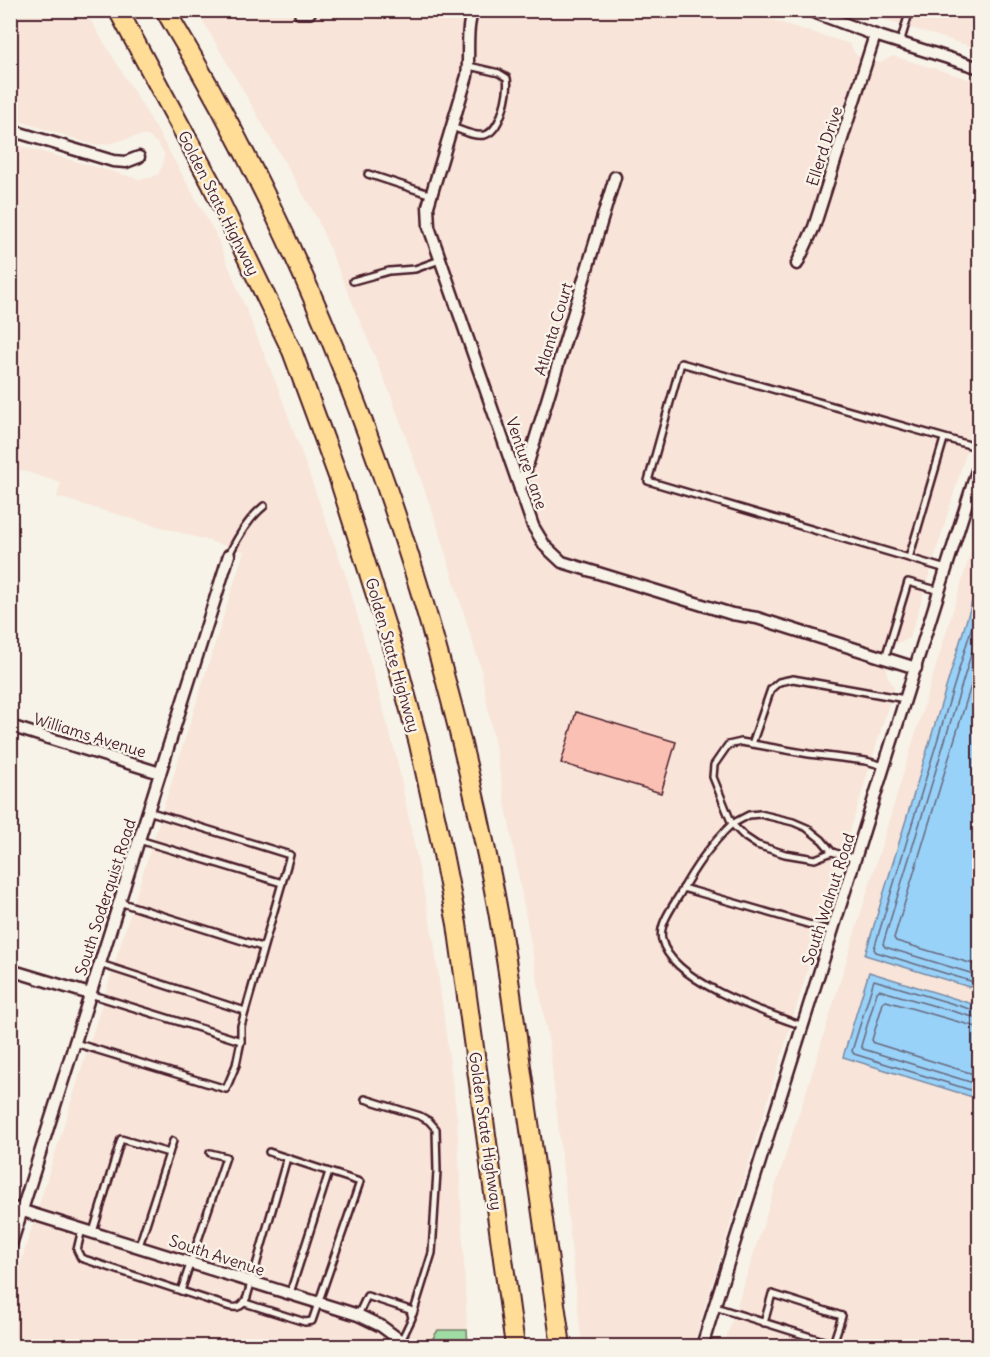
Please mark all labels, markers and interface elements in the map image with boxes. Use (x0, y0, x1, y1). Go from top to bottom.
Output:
street label: Ellerd Drive (802, 104, 846, 188)
street label: Golden State Highway (174, 127, 264, 279)
street label: Atlanta Court (529, 279, 577, 378)
street label: Venture Lane (502, 414, 552, 512)
street label: Golden State Highway (361, 575, 425, 735)
street label: Williams Avenue (31, 708, 149, 762)
street label: South Soderquist Road (70, 816, 140, 978)
street label: South Walnut Road (797, 830, 859, 968)
street label: Golden State Highway (465, 1050, 507, 1212)
street label: South Avenue (167, 1230, 267, 1280)

